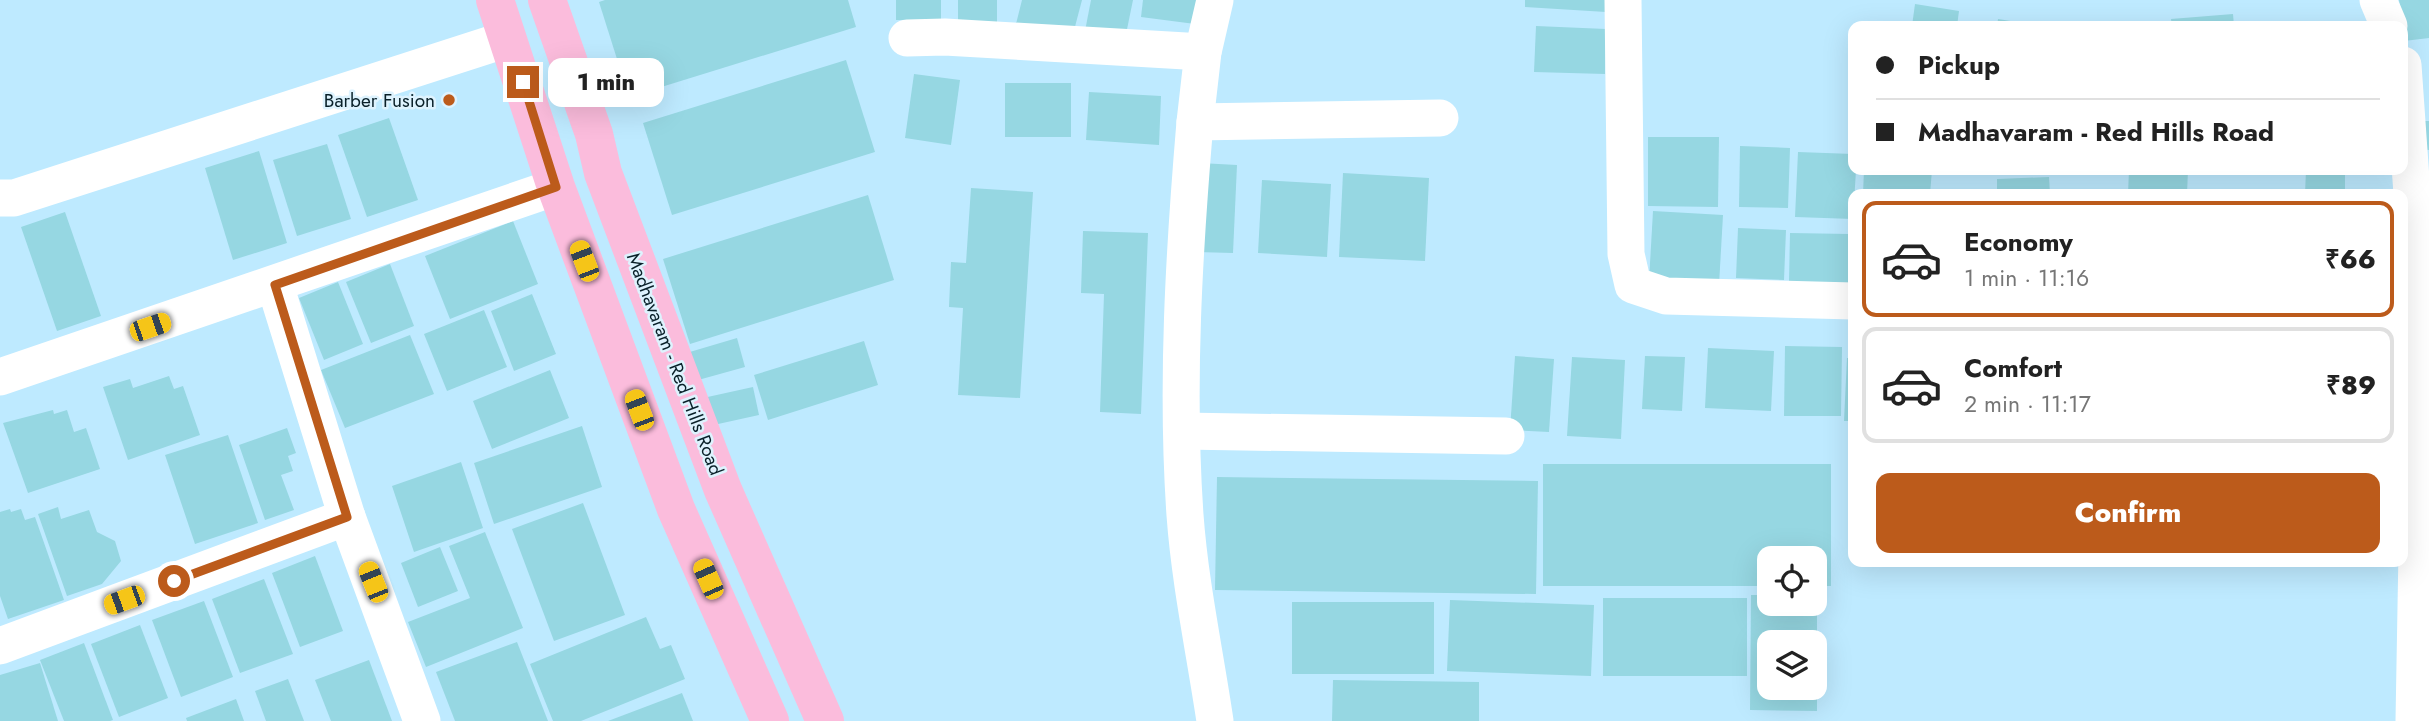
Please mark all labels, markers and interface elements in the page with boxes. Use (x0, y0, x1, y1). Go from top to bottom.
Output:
text: Pickup (1918, 46, 2000, 84)
callout: 1 min (548, 57, 663, 106)
text: 1 min (577, 65, 635, 99)
route end (507, 66, 539, 98)
place label: Barber Fusion (324, 87, 435, 114)
marker: Barber Fusion (441, 92, 457, 108)
text: Madhavaram - Red Hills Road (1918, 113, 2274, 151)
text: Economy (1964, 223, 2073, 261)
icon: car (1880, 228, 1943, 291)
car (567, 238, 602, 284)
text: ₹66 (2325, 240, 2376, 278)
street label: Madhavaram - Red Hills Road (620, 249, 730, 479)
text: 1 min · 11:16 (1964, 261, 2089, 295)
car (127, 310, 174, 344)
text: Comfort (1964, 349, 2062, 387)
icon: car (1880, 354, 1943, 417)
text: ₹89 (2326, 366, 2376, 404)
car (622, 387, 657, 433)
text: 2 min · 11:17 (1964, 387, 2091, 421)
button: Confirm (1876, 473, 2380, 553)
map controls (1757, 546, 1827, 700)
button: locate (1757, 546, 1827, 616)
car (690, 556, 727, 602)
car (356, 559, 391, 605)
route start (158, 565, 190, 597)
car (101, 583, 148, 617)
button: layers (1757, 630, 1827, 700)

